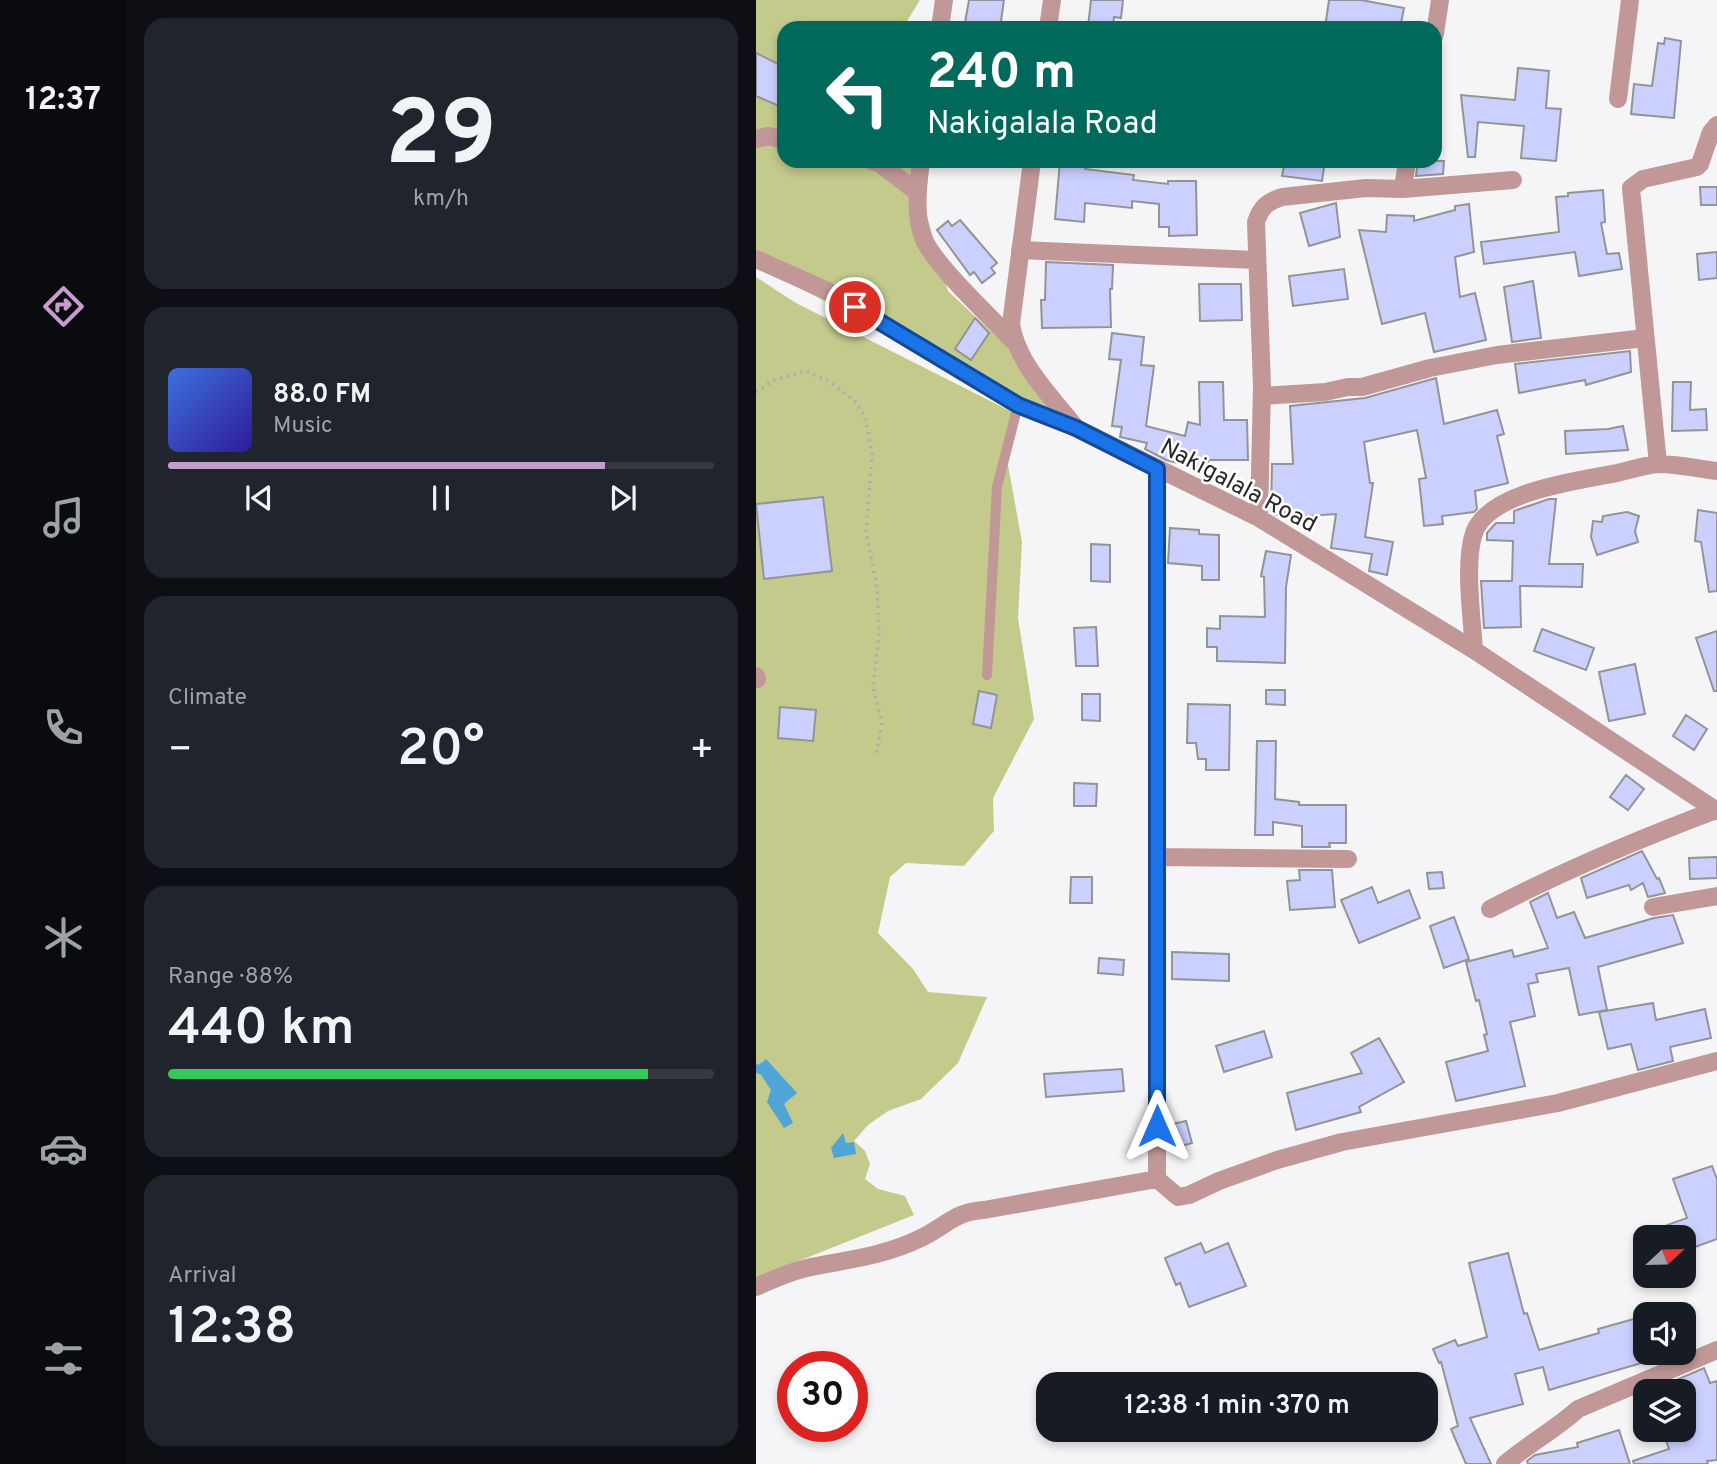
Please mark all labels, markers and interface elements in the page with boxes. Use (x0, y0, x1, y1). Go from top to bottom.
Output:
text: 240 m (927, 44, 1076, 106)
icon: left (812, 49, 903, 140)
text: 12:37 (25, 81, 101, 121)
text: 29 (385, 82, 497, 197)
text: Nakigalala Road (927, 105, 1158, 145)
text: km/h (413, 185, 469, 214)
pin (825, 277, 885, 337)
icon: directions (39, 282, 88, 331)
icon: arrive (836, 288, 874, 326)
text: 88.0 FM (273, 379, 371, 412)
text: Music (273, 412, 333, 441)
street label: Nakigalala Road (1155, 433, 1322, 541)
icon: previous (240, 479, 278, 517)
icon: pause (422, 479, 460, 517)
icon: next (604, 479, 642, 517)
icon: music (39, 493, 88, 542)
text: Climate (168, 684, 247, 713)
icon: phone (39, 703, 88, 752)
text: 20° (397, 718, 485, 784)
text: − (168, 727, 193, 776)
text: + (689, 727, 714, 776)
icon: climate (39, 913, 88, 962)
text: Range · 88% (168, 963, 293, 992)
text: 440 km (168, 997, 355, 1063)
position arrow (1120, 1089, 1194, 1163)
icon: car (39, 1124, 88, 1173)
north arrow (1633, 1225, 1696, 1288)
map controls (1633, 1225, 1696, 1442)
text: Arrival (168, 1262, 237, 1291)
text: 12:38 (168, 1296, 296, 1362)
button: sound (1633, 1302, 1696, 1365)
icon: filters (39, 1334, 88, 1383)
speed limit sign: 30 (777, 1351, 868, 1442)
button: layers (1633, 1379, 1696, 1442)
text: 12:38 · 1 min · 370 m (1124, 1390, 1350, 1423)

